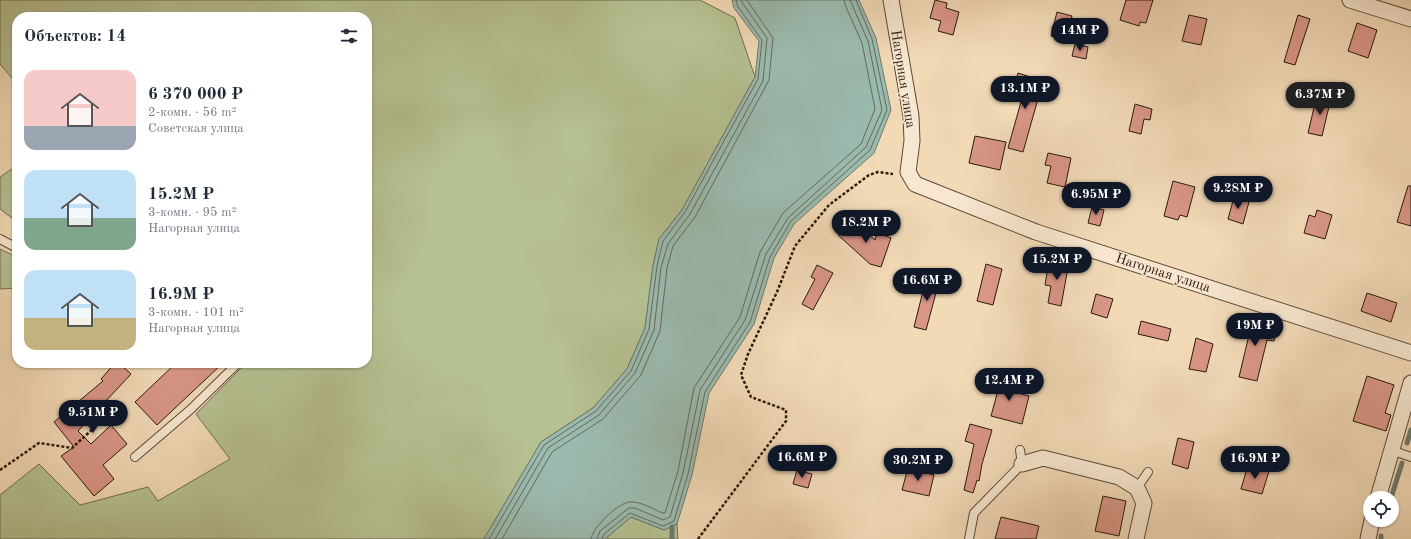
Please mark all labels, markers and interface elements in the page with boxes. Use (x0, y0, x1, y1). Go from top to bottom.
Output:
pin: 14M ₽ (1052, 18, 1108, 52)
text: 14M ₽ (1060, 24, 1100, 37)
icon: filters (338, 25, 360, 47)
text: Объектов: 14 (24, 28, 126, 45)
street label: Нагорная улица (888, 29, 918, 129)
pin: 13.1M ₽ (988, 76, 1062, 110)
text: 13.1M ₽ (1000, 82, 1050, 95)
pin: 6.37M ₽ (1283, 82, 1357, 116)
icon: home (56, 86, 104, 134)
text: 6 370 000 ₽ (148, 86, 243, 103)
text: 6.37M ₽ (1295, 88, 1345, 101)
text: 2-комн. · 56 m² (148, 106, 236, 119)
text: Советская улица (148, 122, 244, 135)
pin: 9.28M ₽ (1201, 176, 1275, 210)
pin: 6.95M ₽ (1059, 182, 1133, 216)
text: 9.28M ₽ (1213, 182, 1263, 195)
icon: home (56, 186, 104, 234)
text: 15.2M ₽ (148, 186, 214, 203)
text: 6.95M ₽ (1071, 188, 1121, 201)
text: 3-комн. · 95 m² (148, 206, 236, 219)
pin: 18.2M ₽ (829, 210, 903, 244)
text: 18.2M ₽ (841, 216, 891, 229)
text: Нагорная улица (148, 222, 240, 235)
pin: 15.2M ₽ (1020, 247, 1094, 281)
street label: Нагорная улица (1114, 251, 1212, 295)
text: 15.2M ₽ (1032, 253, 1082, 266)
pin: 16.6M ₽ (890, 268, 964, 302)
text: 16.6M ₽ (902, 274, 952, 287)
icon: home (56, 286, 104, 334)
text: 16.9M ₽ (148, 286, 214, 303)
text: 3-комн. · 101 m² (148, 306, 244, 319)
pin: 19M ₽ (1227, 313, 1283, 347)
text: 19M ₽ (1235, 319, 1275, 332)
text: Нагорная улица (148, 322, 240, 335)
pin: 12.4M ₽ (972, 368, 1046, 402)
text: 12.4M ₽ (984, 374, 1034, 387)
pin: 9.51M ₽ (56, 400, 130, 434)
text: 9.51M ₽ (68, 406, 118, 419)
pin: 16.6M ₽ (765, 445, 839, 479)
pin: 16.9M ₽ (1218, 446, 1292, 480)
pin: 30.2M ₽ (881, 448, 955, 482)
text: 16.6M ₽ (777, 451, 827, 464)
text: 16.9M ₽ (1230, 452, 1280, 465)
text: 30.2M ₽ (893, 454, 943, 467)
map controls (1363, 491, 1399, 527)
button: locate (1363, 491, 1399, 527)

